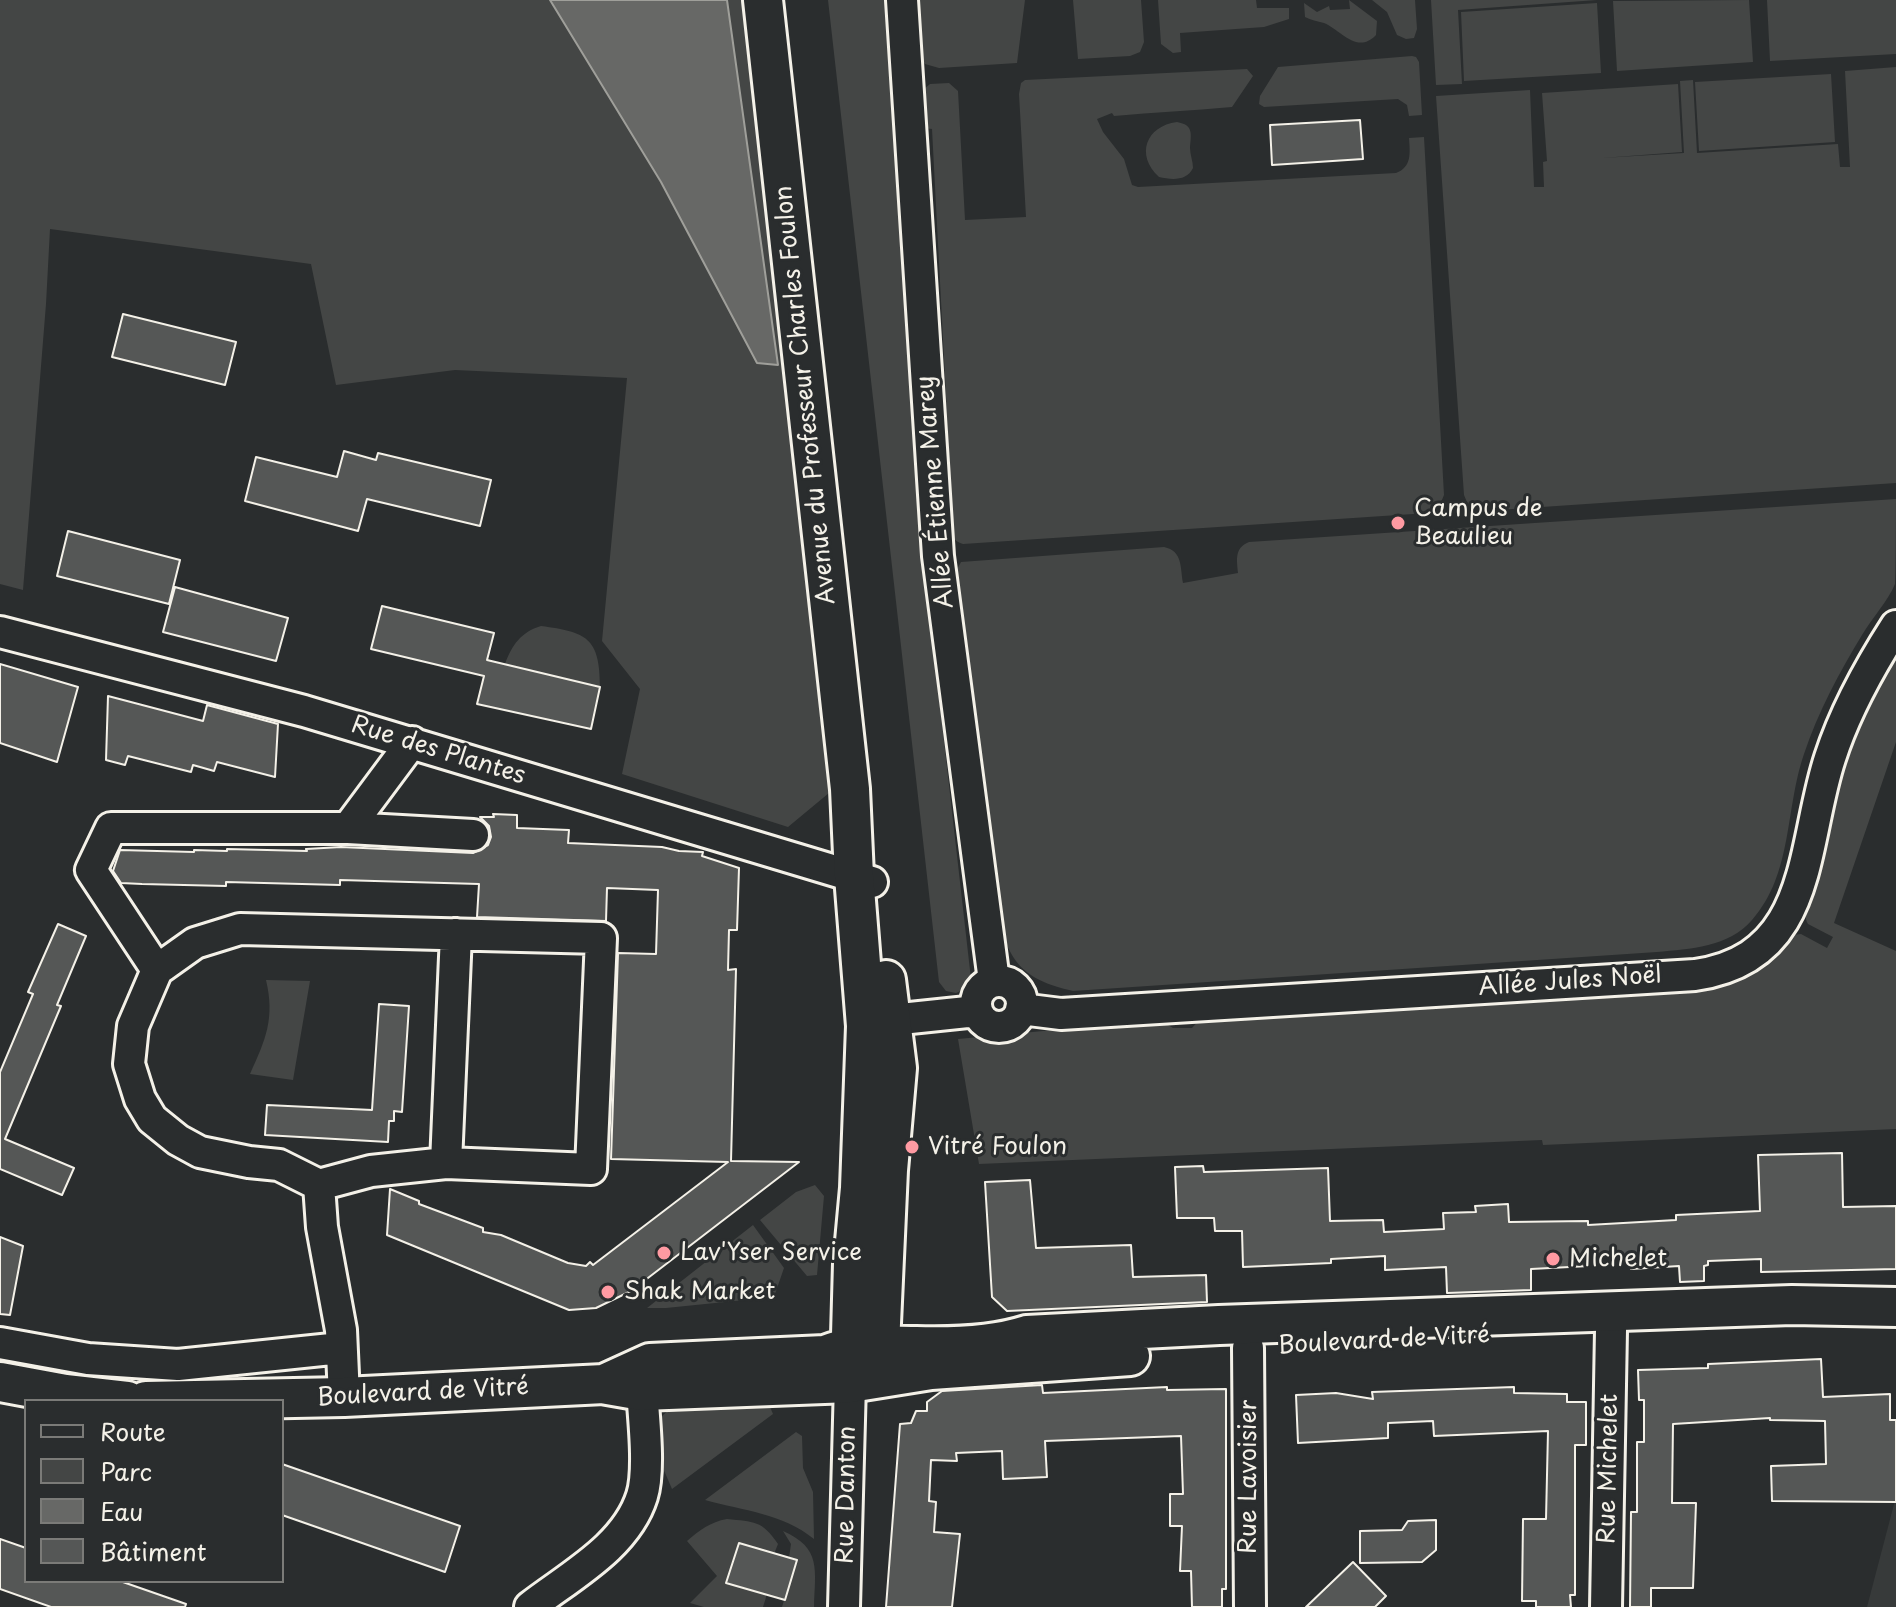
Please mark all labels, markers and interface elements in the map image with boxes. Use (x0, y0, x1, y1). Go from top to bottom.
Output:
street label: Avenue du Professeur Charles Foulon (770, 184, 842, 606)
street label: Allée Étienne Marey (911, 374, 961, 610)
place label: Campus de Beaulieu (1414, 495, 1542, 551)
marker: Campus de Beaulieu (1389, 514, 1407, 532)
street label: Rue des Plantes (347, 711, 529, 791)
street label: Allée Jules Noël (1477, 961, 1663, 1003)
place label: Vitré Foulon (928, 1133, 1067, 1161)
marker: Vitré Foulon (903, 1138, 921, 1156)
place label: Lav'Yser Service (680, 1239, 862, 1267)
marker: Lav'Yser Service (655, 1244, 673, 1262)
place label: Michelet (1569, 1245, 1667, 1273)
marker: Michelet (1544, 1250, 1562, 1268)
place label: Shak Market (624, 1278, 775, 1306)
marker: Shak Market (599, 1283, 617, 1301)
street label: Boulevard de Vitré (1277, 1321, 1491, 1361)
street label: Boulevard de Vitré (316, 1373, 530, 1413)
street label: Rue Michelet (1593, 1394, 1625, 1544)
legend (24, 1399, 284, 1583)
street label: Rue Lavoisier (1235, 1400, 1263, 1554)
text: Route (100, 1413, 166, 1449)
street label: Rue Danton (831, 1426, 863, 1564)
text: Parc (100, 1453, 152, 1489)
text: Eau (100, 1493, 143, 1529)
text: Bâtiment (100, 1533, 207, 1569)

